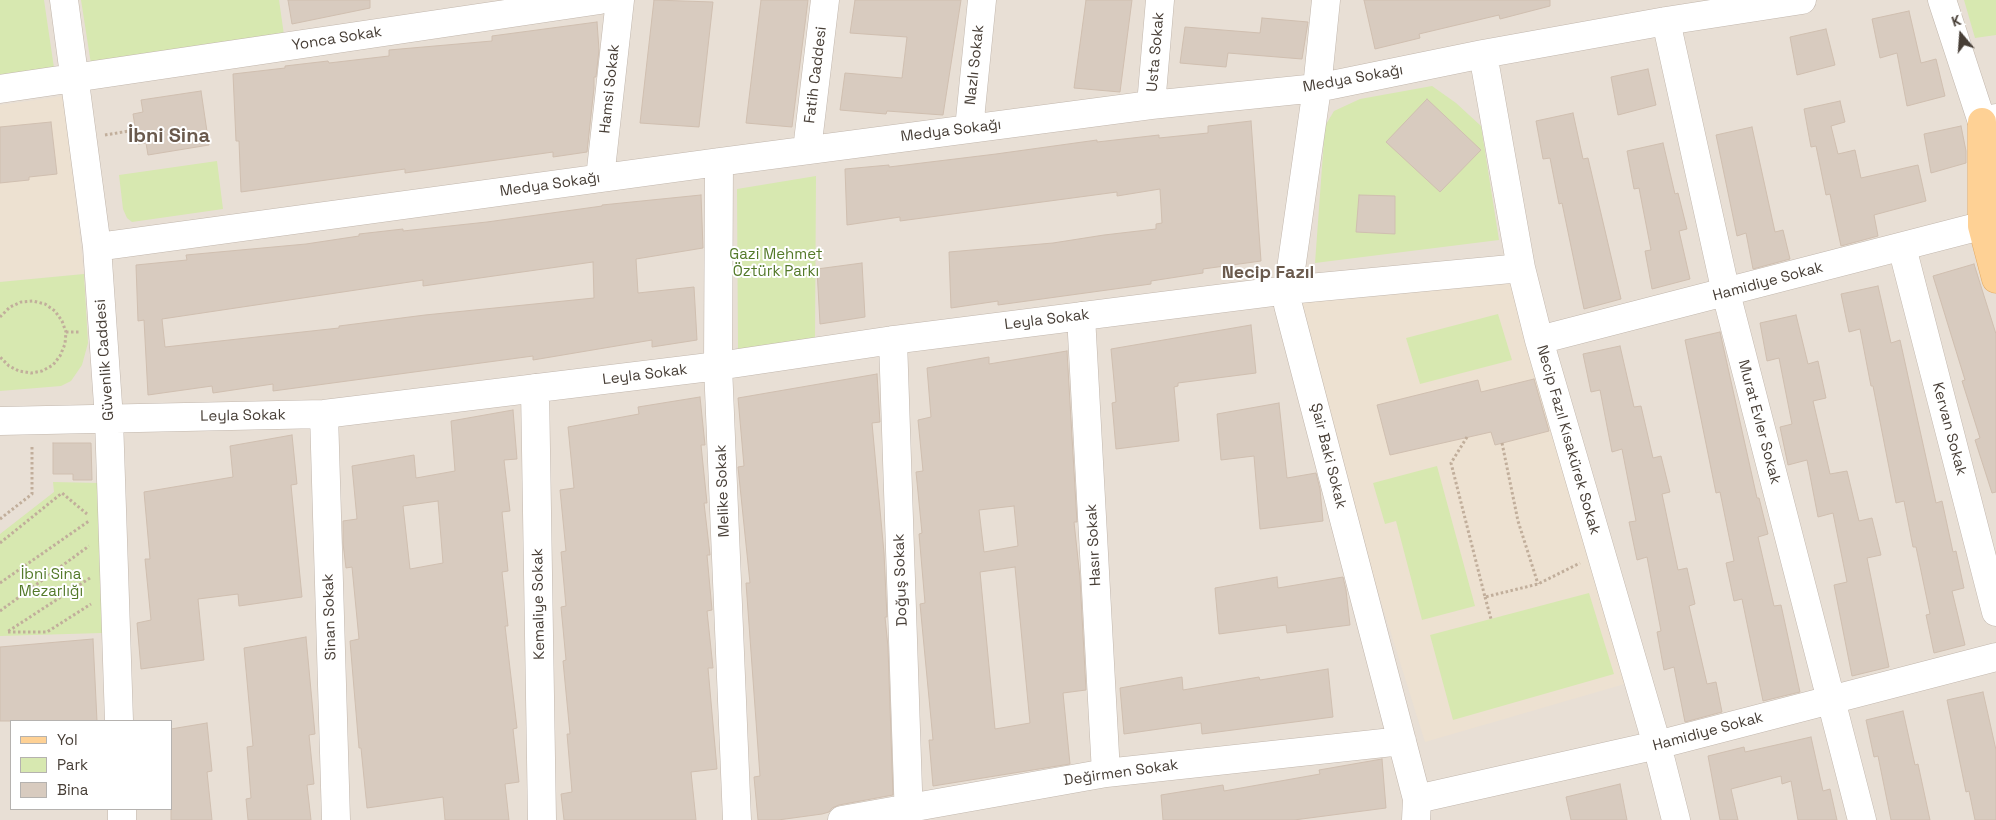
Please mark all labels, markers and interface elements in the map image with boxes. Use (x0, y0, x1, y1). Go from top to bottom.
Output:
north arrow (1936, 10, 1986, 60)
street label: Usta Sokak (1144, 11, 1168, 93)
text: K (1949, 11, 1963, 31)
street label: Yonca Sokak (291, 23, 383, 55)
street label: Nazlı Sokak (962, 24, 988, 106)
street label: Fatih Caddesi (801, 25, 831, 125)
street label: Hamsi Sokak (596, 43, 624, 135)
street label: Medya Sokağı (1302, 61, 1404, 97)
street label: Medya Sokağı (900, 116, 1002, 146)
district label: İbni Sina (128, 125, 210, 149)
street label: Medya Sokağı (499, 169, 601, 201)
park label: Gazi Mehmet Öztürk Parkı (729, 246, 823, 281)
street label: Hamidiye Sokak (1711, 259, 1825, 305)
district label: Necip Fazıl (1222, 262, 1314, 284)
street label: Güvenlik Caddesi (92, 299, 118, 421)
street label: Leyla Sokak (1004, 306, 1090, 334)
street label: Necip Fazıl Kısakürek Sokak (1532, 343, 1604, 537)
street label: Murat Evler Sokak (1734, 358, 1784, 486)
street label: Leyla Sokak (602, 361, 688, 389)
street label: Kervan Sokak (1928, 380, 1970, 478)
street label: Şair Baki Sokak (1306, 401, 1350, 511)
street label: Leyla Sokak (200, 406, 286, 426)
street label: Melike Sokak (712, 444, 734, 538)
street label: Hasır Sokak (1083, 503, 1105, 587)
street label: Doğuş Sokak (890, 533, 912, 627)
street label: Kemaliye Sokak (529, 548, 549, 660)
park label: İbni Sina Mezarlığı (19, 566, 83, 601)
street label: Sinan Sokak (319, 573, 341, 661)
street label: Hamidiye Sokak (1651, 709, 1765, 755)
legend (10, 720, 172, 810)
text: Yol (57, 730, 78, 749)
text: Park (57, 755, 88, 774)
street label: Değirmen Sokak (1062, 756, 1180, 790)
text: Bina (57, 780, 88, 799)

